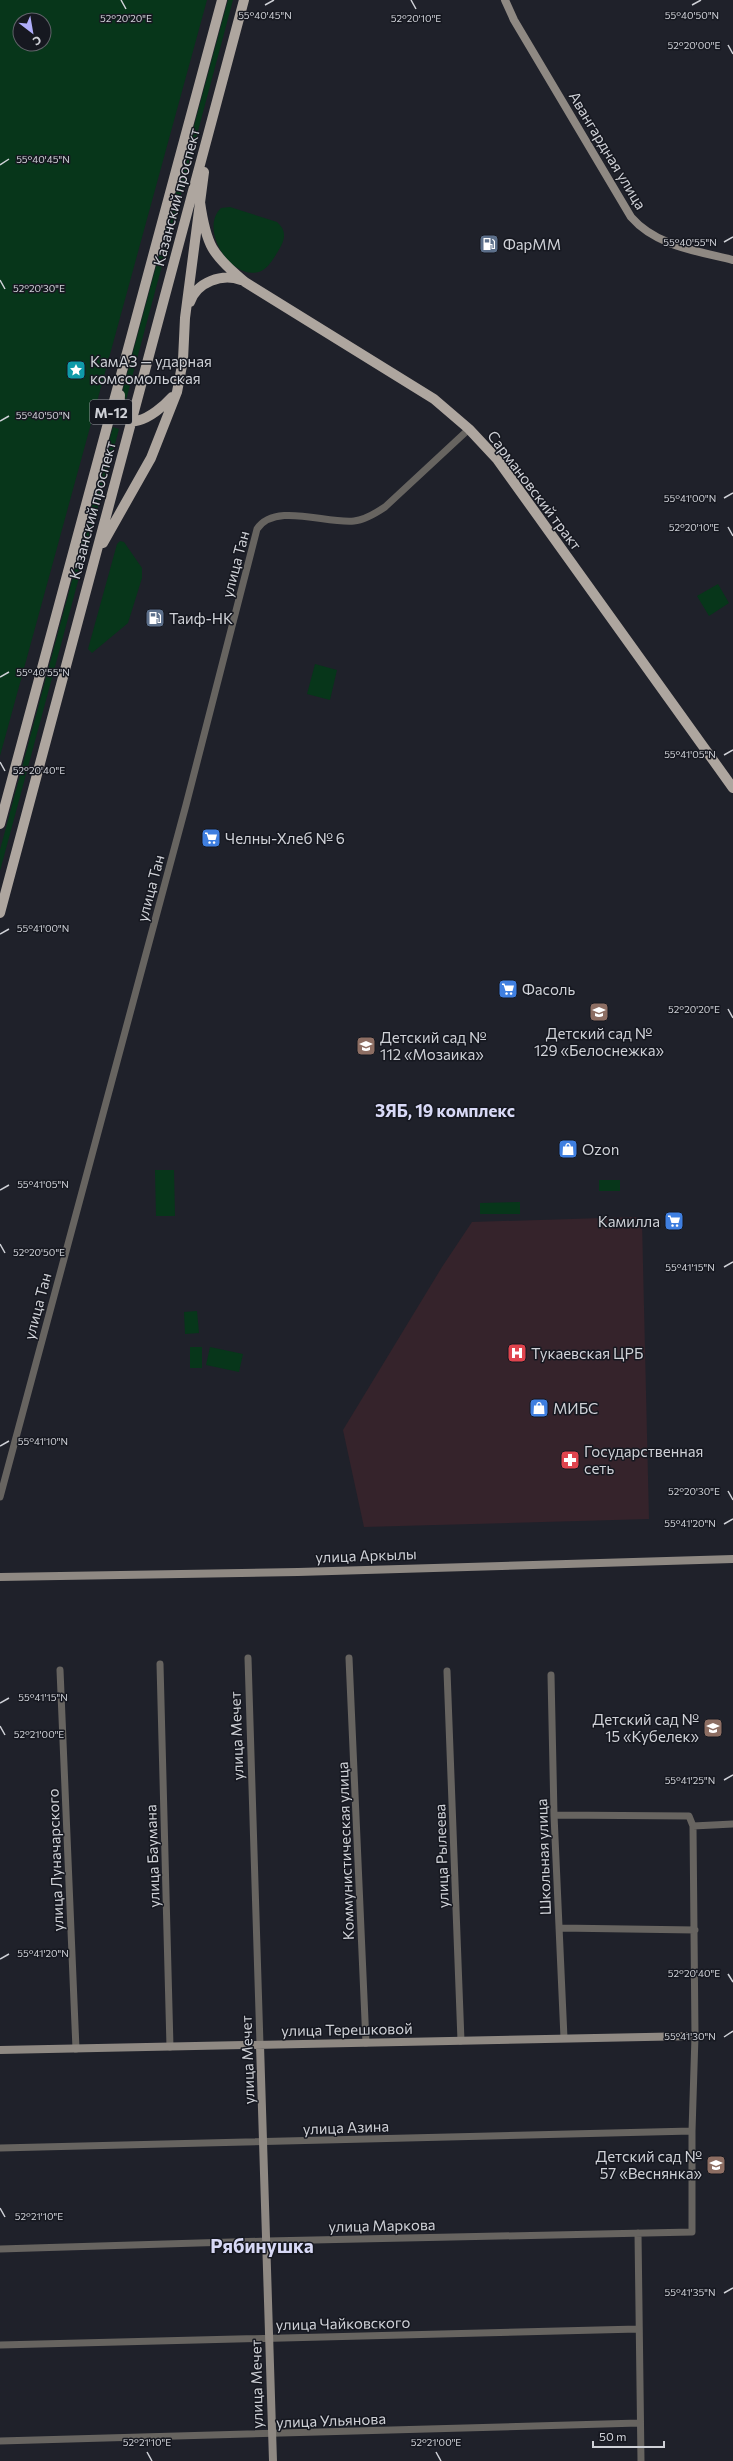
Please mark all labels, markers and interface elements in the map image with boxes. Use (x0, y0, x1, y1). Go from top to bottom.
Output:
text: 55°40'45"N (238, 9, 292, 21)
text: 55°40'50"N (665, 9, 719, 21)
north arrow (12, 12, 52, 52)
text: 52°20'20"E (100, 12, 152, 24)
text: 52°20'10"E (391, 12, 441, 24)
text: С (30, 33, 44, 49)
text: 52°20'00"E (668, 39, 720, 51)
street label: Авангардная улица (566, 88, 650, 212)
street label: Казанский проспект (149, 126, 203, 268)
text: 55°40'45"N (16, 153, 70, 165)
fuel station icon: ФарММ (478, 233, 500, 255)
place label: ФарММ (503, 235, 561, 253)
text: 55°40'55"N (663, 236, 717, 248)
text: 52°20'30"E (13, 282, 65, 294)
place label: КамАЗ — ударная комсомольская (90, 352, 212, 387)
place icon: КамАЗ — ударная комсомольская (65, 359, 87, 381)
road number: М-12 (90, 400, 132, 424)
text: 55°40'50"N (16, 409, 70, 421)
street label: Сармановский тракт (484, 427, 586, 553)
street label: Казанский проспект (65, 439, 119, 581)
text: 55°41'00"N (664, 492, 716, 504)
text: 52°20'10"E (669, 521, 719, 533)
street label: улица Тан (217, 529, 253, 599)
fuel station icon: Таиф-НК (144, 607, 166, 629)
place label: Таиф-НК (169, 609, 233, 627)
text: 55°40'55"N (16, 666, 70, 678)
text: 55°41'05"N (664, 748, 716, 760)
text: 52°20'40"E (13, 764, 65, 776)
supermarket icon: Челны-Хлеб № 6 (200, 827, 222, 849)
place label: Челны-Хлеб № 6 (225, 829, 345, 847)
street label: улица Тан (132, 853, 168, 923)
text: 55°41'00"N (17, 922, 69, 934)
supermarket icon: Фасоль (497, 978, 519, 1000)
place label: Фасоль (522, 980, 576, 998)
school or university icon: Детский сад № 129 «Белоснежка» (588, 1001, 610, 1023)
text: 52°20'20"E (668, 1003, 720, 1015)
place label: Детский сад № 129 «Белоснежка» (534, 1024, 665, 1059)
place label: Детский сад № 112 «Мозаика» (380, 1028, 487, 1063)
school or university icon: Детский сад № 112 «Мозаика» (355, 1035, 377, 1057)
district label: ЗЯБ, 19 комплекс (375, 1100, 515, 1121)
shop icon: Ozon (557, 1138, 579, 1160)
place label: Ozon (582, 1140, 619, 1158)
text: 55°41'05"N (17, 1178, 69, 1190)
supermarket icon: Камилла (663, 1210, 685, 1232)
place label: Камилла (598, 1212, 660, 1230)
text: 52°20'50"E (13, 1246, 65, 1258)
text: 55°41'15"N (665, 1261, 715, 1273)
street label: улица Тан (19, 1271, 55, 1341)
hospital icon: Тукаевская ЦРБ (506, 1342, 528, 1364)
place label: Тукаевская ЦРБ (531, 1344, 643, 1362)
shop icon: МИБС (528, 1397, 550, 1419)
place label: МИБС (553, 1399, 598, 1417)
text: 55°41'10"N (18, 1435, 68, 1447)
place label: Государственная сеть (584, 1442, 703, 1477)
pharmacy icon: Государственная сеть (559, 1449, 581, 1471)
text: 52°20'30"E (668, 1485, 720, 1497)
text: 55°41'20"N (664, 1517, 716, 1529)
street label: улица Аркылы (315, 1544, 417, 1566)
text: 55°41'15"N (18, 1691, 68, 1703)
street label: улица Мечет (225, 1691, 247, 1781)
place label: Детский сад № 15 «Кубелек» (592, 1710, 699, 1745)
school or university icon: Детский сад № 15 «Кубелек» (702, 1717, 724, 1739)
text: 52°21'00"E (14, 1728, 64, 1740)
street label: Коммунистическая улица (333, 1761, 357, 1941)
text: 55°41'25"N (665, 1774, 715, 1786)
street label: улица Луначарского (44, 1788, 66, 1932)
street label: Школьная улица (532, 1798, 554, 1916)
street label: улица Баумана (141, 1804, 163, 1908)
street label: улица Рылеева (430, 1804, 452, 1908)
text: 55°41'20"N (17, 1947, 69, 1959)
text: 52°20'40"E (668, 1967, 720, 1979)
street label: улица Мечет (236, 2015, 258, 2105)
street label: улица Терешковой (281, 2019, 413, 2039)
text: 55°41'30"N (664, 2030, 716, 2042)
street label: улица Азина (302, 2116, 390, 2138)
place label: Детский сад № 57 «Веснянка» (595, 2147, 702, 2182)
school or university icon: Детский сад № 57 «Веснянка» (705, 2154, 727, 2176)
text: 52°21'10"E (15, 2210, 63, 2222)
street label: улица Маркова (328, 2215, 436, 2235)
district label: Рябинушка (210, 2234, 314, 2257)
text: 55°41'35"N (665, 2286, 715, 2298)
street label: улица Чайковского (276, 2313, 410, 2333)
street label: улица Мечет (246, 2339, 266, 2429)
street label: улица Ульянова (276, 2409, 386, 2431)
scale bar (593, 2423, 664, 2449)
text: 50 m (599, 2429, 627, 2443)
text: 52°21'10"E (123, 2436, 171, 2448)
text: 52°21'00"E (411, 2436, 461, 2448)

